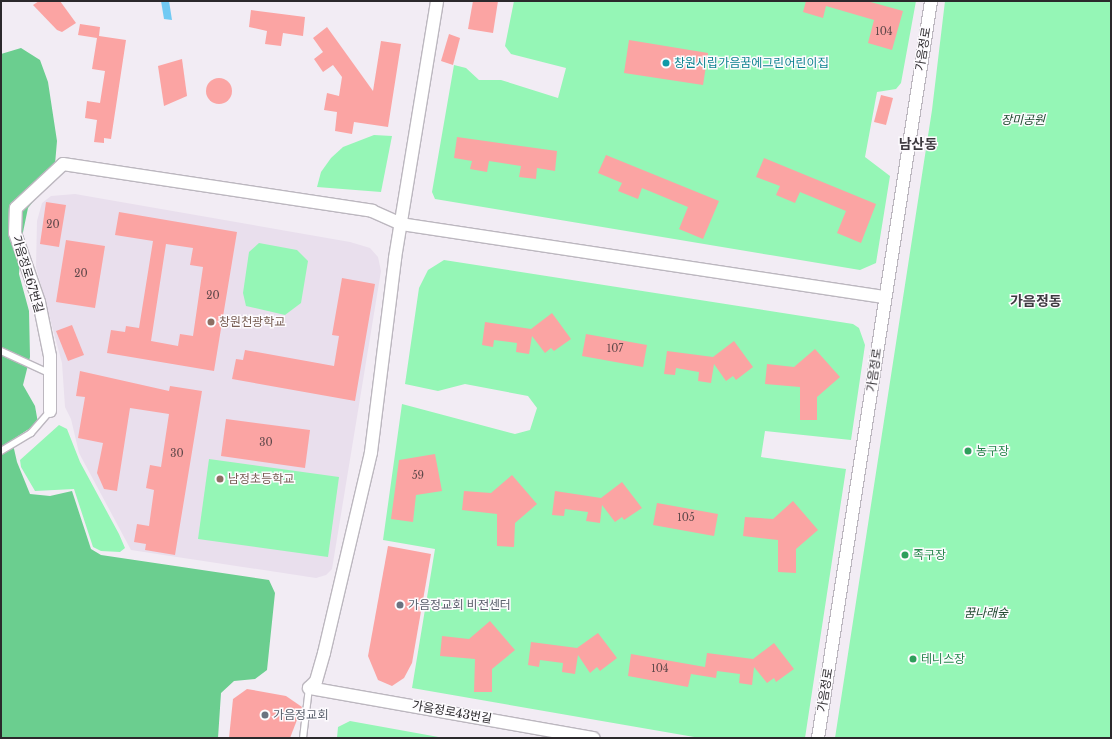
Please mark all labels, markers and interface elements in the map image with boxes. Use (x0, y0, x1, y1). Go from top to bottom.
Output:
house number: 104 (875, 26, 893, 38)
street label: 가음정로 (912, 26, 934, 72)
place label: 창원시립가음꿈에그린어린이집 (674, 56, 829, 70)
marker: 창원시립가음꿈에그린어린이집 (661, 58, 671, 68)
park label: 장미공원 (1001, 113, 1045, 127)
district label: 남산동 (899, 136, 937, 152)
house number: 20 (46, 219, 60, 231)
street label: 가음정로67번길 (9, 234, 47, 314)
house number: 20 (74, 268, 88, 280)
house number: 20 (206, 290, 220, 302)
district label: 가음정동 (1010, 293, 1062, 309)
place label: 창원천광학교 (219, 315, 285, 329)
marker: 창원천광학교 (206, 317, 216, 327)
house number: 107 (607, 343, 623, 355)
street label: 가음정로 (864, 347, 884, 393)
house number: 30 (259, 437, 273, 449)
place label: 농구장 (976, 444, 1009, 458)
marker: 농구장 (963, 446, 973, 456)
house number: 30 (170, 448, 184, 460)
house number: 59 (412, 470, 424, 482)
place label: 남정초등학교 (228, 472, 294, 486)
marker: 남정초등학교 (215, 474, 225, 484)
house number: 105 (677, 512, 695, 524)
place label: 족구장 (913, 548, 946, 562)
marker: 족구장 (900, 550, 910, 560)
place label: 가음정교회 비전센터 (408, 598, 511, 612)
marker: 가음정교회 비전센터 (395, 600, 405, 610)
park label: 꿈나래숲 (964, 606, 1008, 620)
place label: 테니스장 (921, 652, 965, 666)
marker: 테니스장 (908, 654, 918, 664)
house number: 104 (651, 663, 669, 675)
street label: 가음정로 (814, 667, 836, 713)
street label: 가음정로43번길 (411, 698, 493, 726)
place label: 가음정교회 (273, 708, 328, 722)
marker: 가음정교회 (260, 710, 270, 720)

